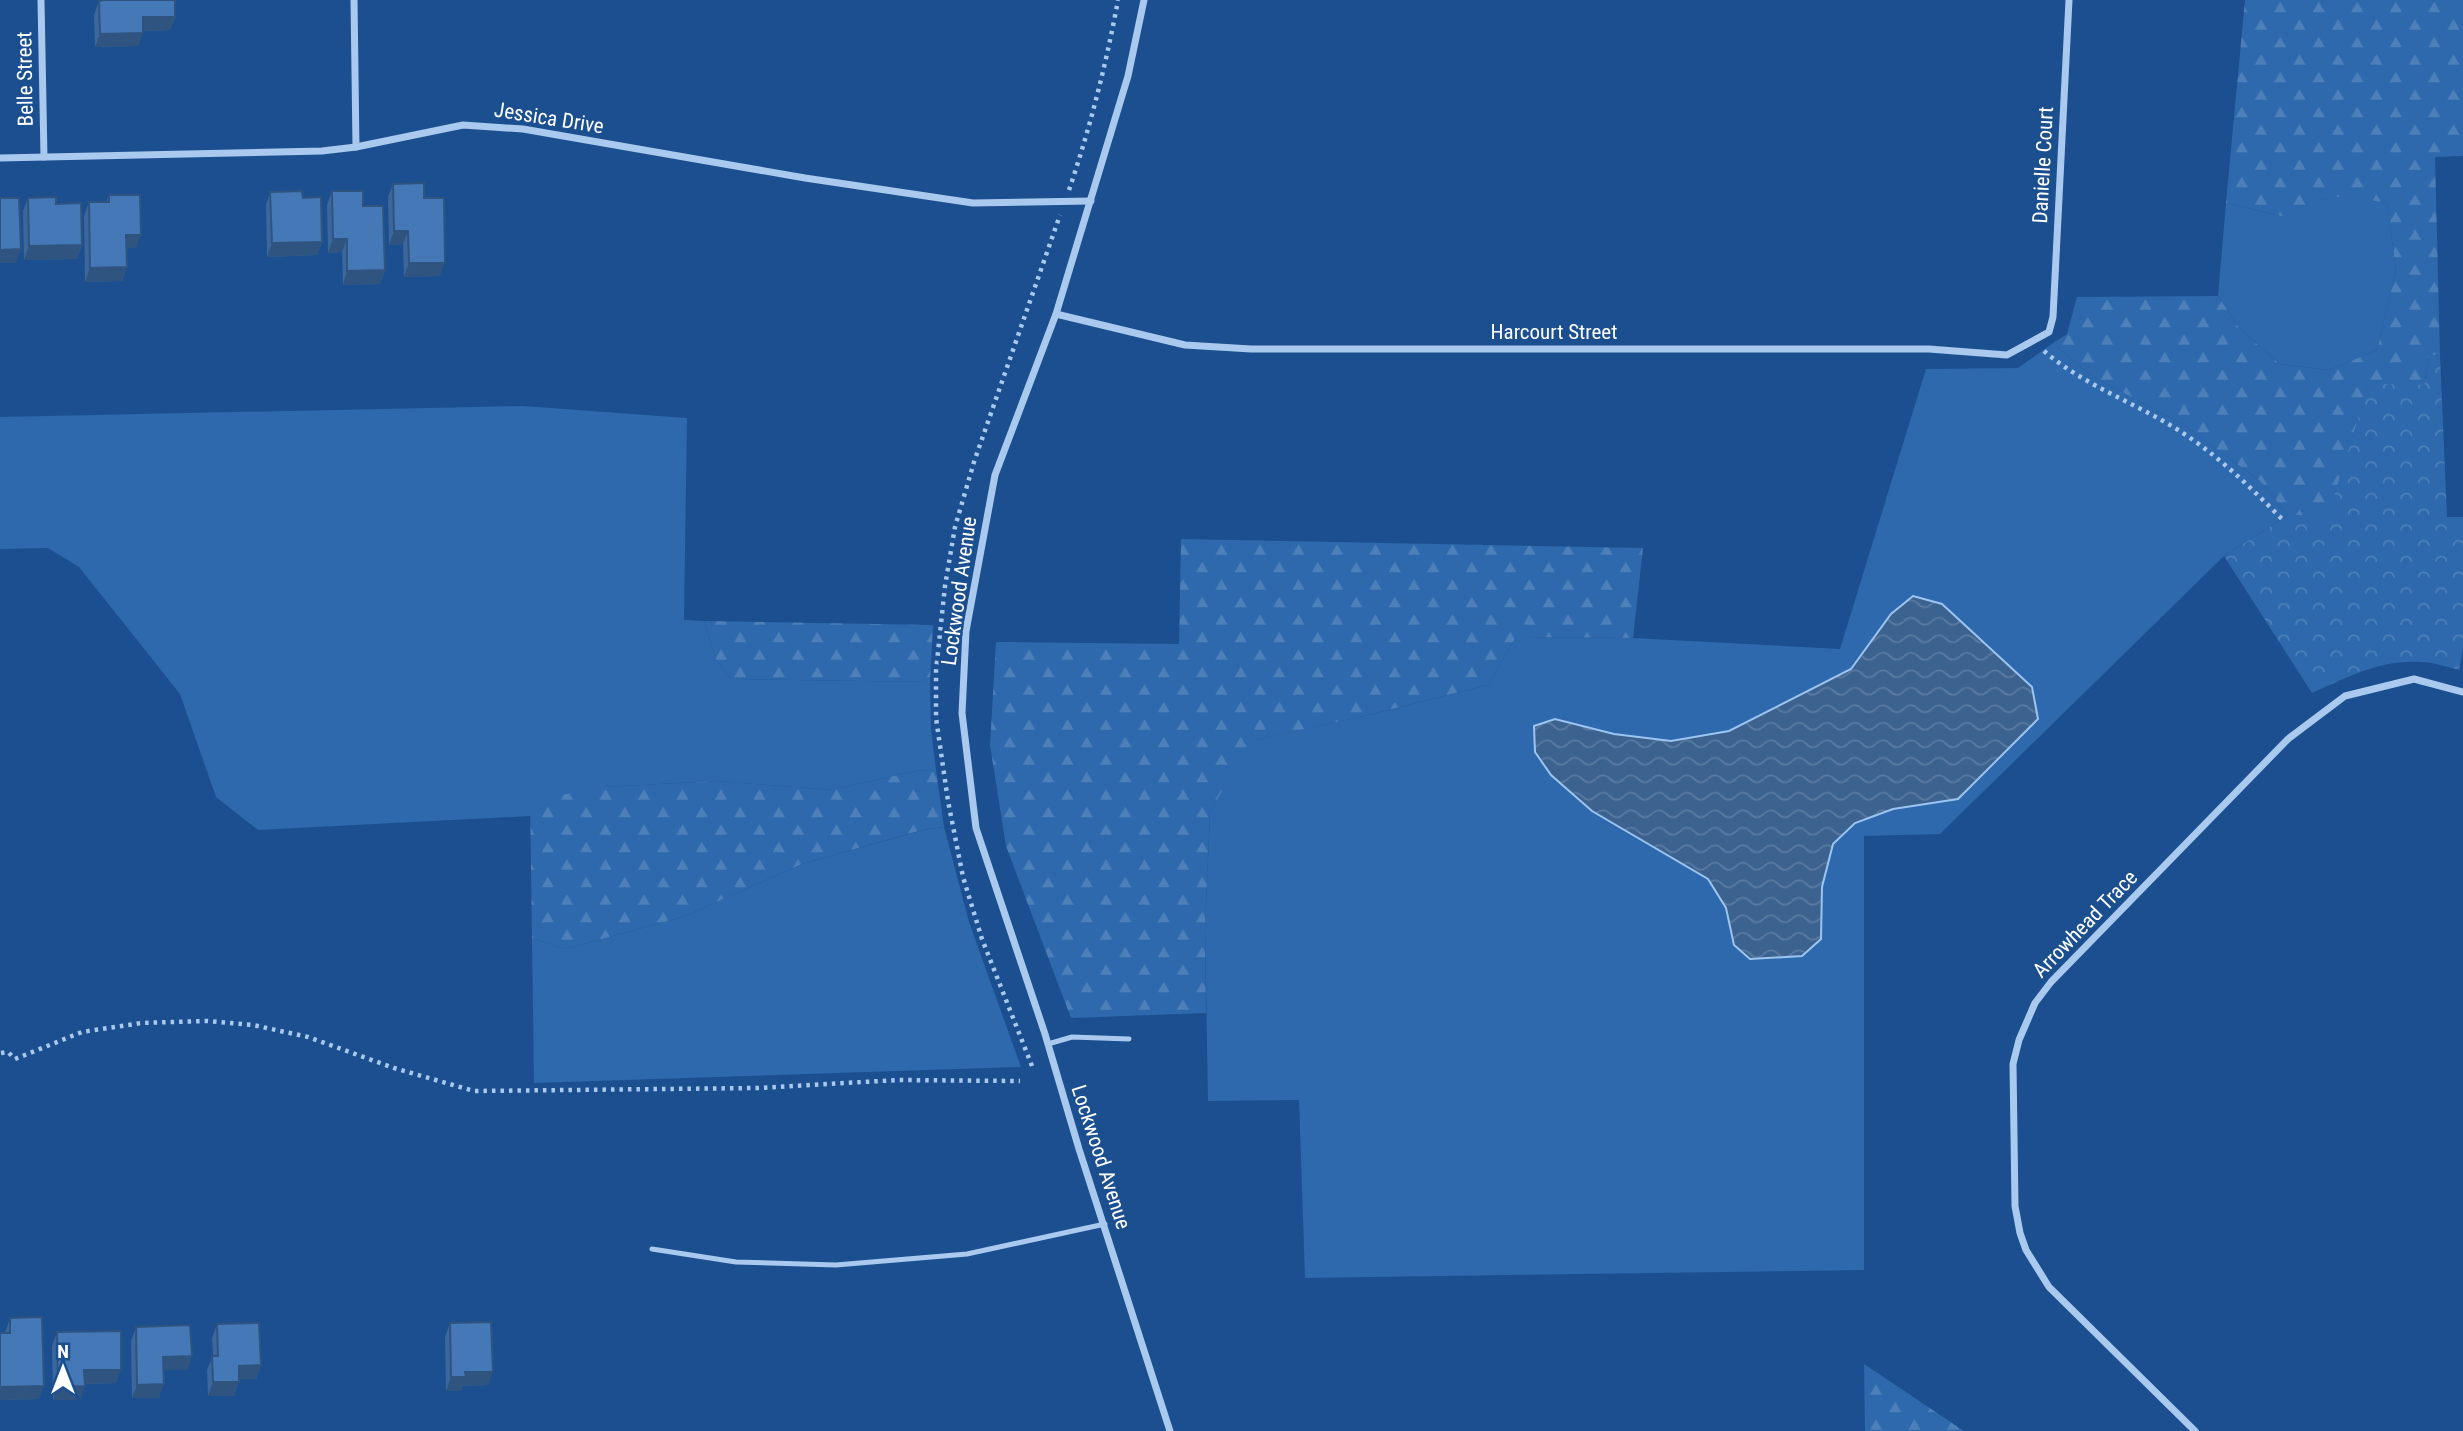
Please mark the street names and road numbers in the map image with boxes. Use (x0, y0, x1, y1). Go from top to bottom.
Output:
street label: Belle Street (12, 31, 38, 127)
street label: Jessica Drive (493, 98, 606, 139)
street label: Danielle Court (2028, 106, 2058, 224)
street label: Harcourt Street (1491, 320, 1617, 344)
street label: Lockwood Avenue (937, 515, 981, 667)
street label: Arrowhead Trace (2028, 865, 2142, 983)
street label: Lockwood Avenue (1066, 1082, 1136, 1232)

